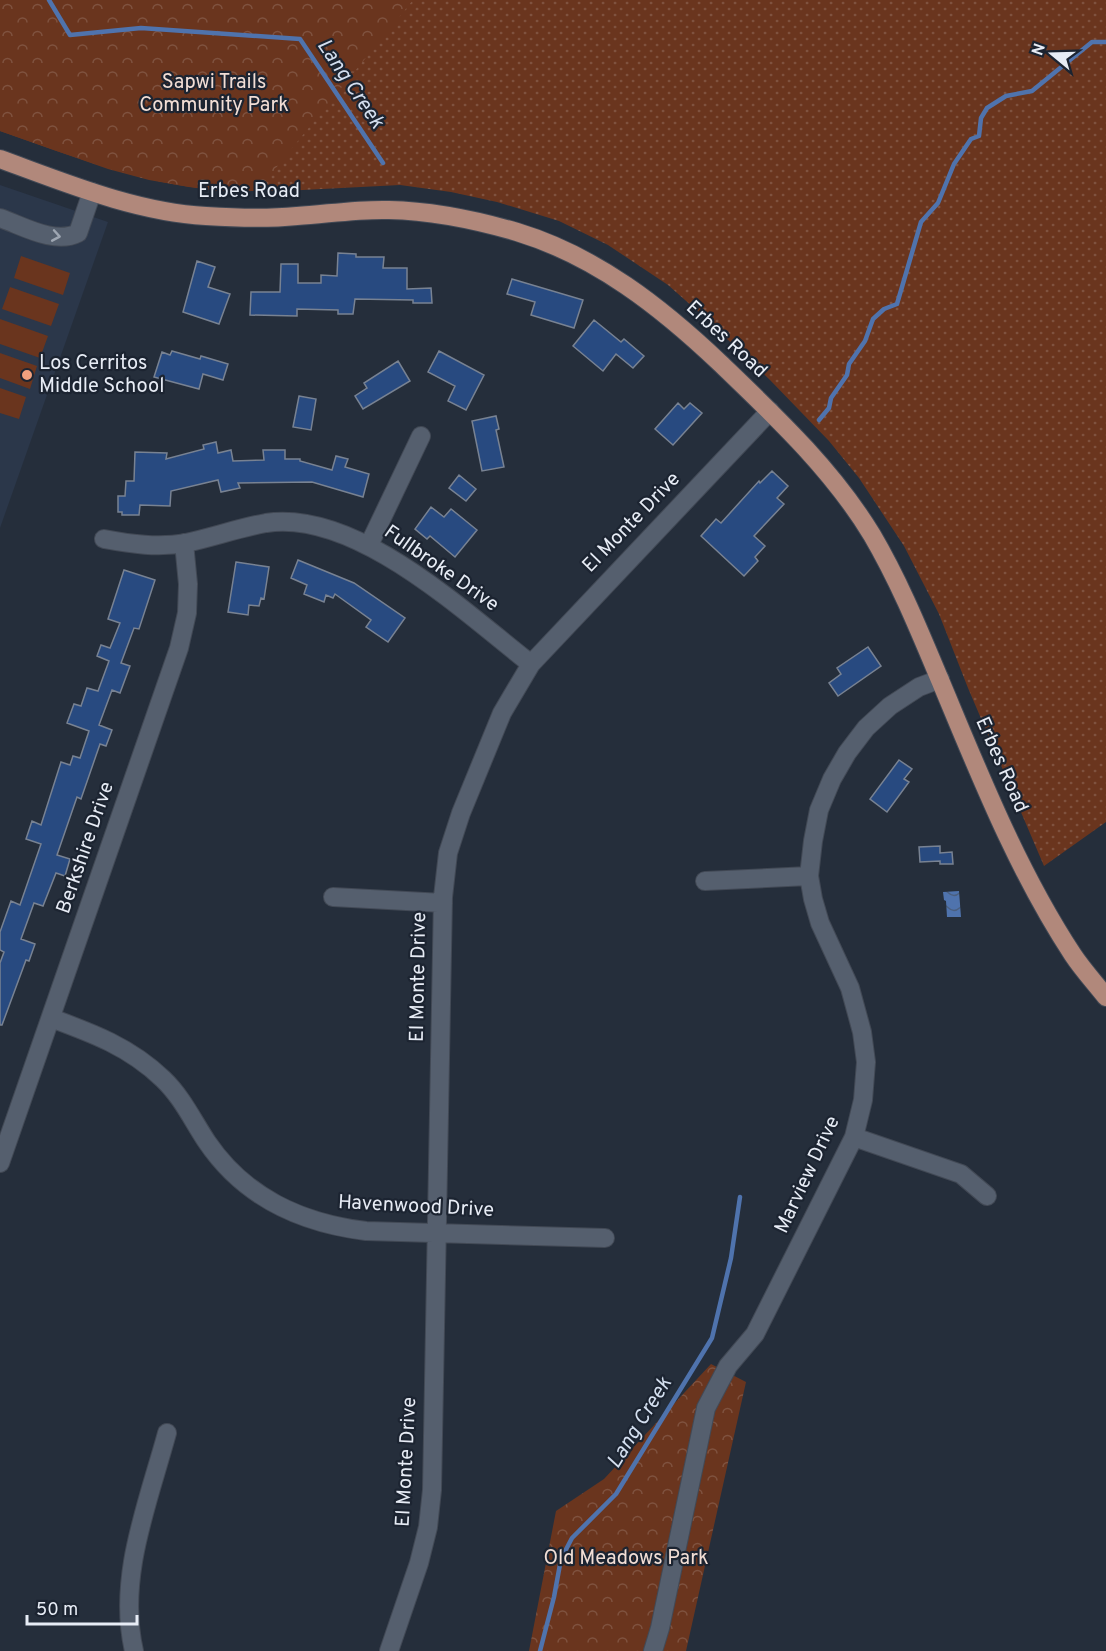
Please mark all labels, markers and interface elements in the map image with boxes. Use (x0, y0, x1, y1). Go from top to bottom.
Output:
north arrow (1022, 24, 1082, 84)
water label: Lang Creek (310, 34, 390, 134)
text: N (1028, 41, 1051, 58)
park label: Sapwi Trails Community Park (139, 70, 289, 119)
street label: Erbes Road (198, 179, 300, 205)
one-way arrow (50, 229, 60, 242)
street label: Erbes Road (680, 296, 772, 384)
place label: Los Cerritos Middle School (39, 351, 164, 400)
marker: Los Cerritos Middle School (20, 368, 34, 382)
street label: El Monte Drive (577, 467, 687, 579)
street label: Fullbroke Drive (378, 520, 504, 618)
street label: Erbes Road (968, 713, 1034, 817)
street label: Berkshire Drive (51, 779, 121, 917)
street label: El Monte Drive (405, 912, 433, 1042)
street label: Marview Drive (769, 1112, 847, 1238)
street label: Havenwood Drive (337, 1190, 495, 1224)
water label: Lang Creek (601, 1372, 679, 1474)
street label: El Monte Drive (391, 1396, 423, 1528)
park label: Old Meadows Park (543, 1546, 709, 1572)
scale bar (27, 1588, 136, 1626)
text: 50 m (36, 1599, 78, 1622)

